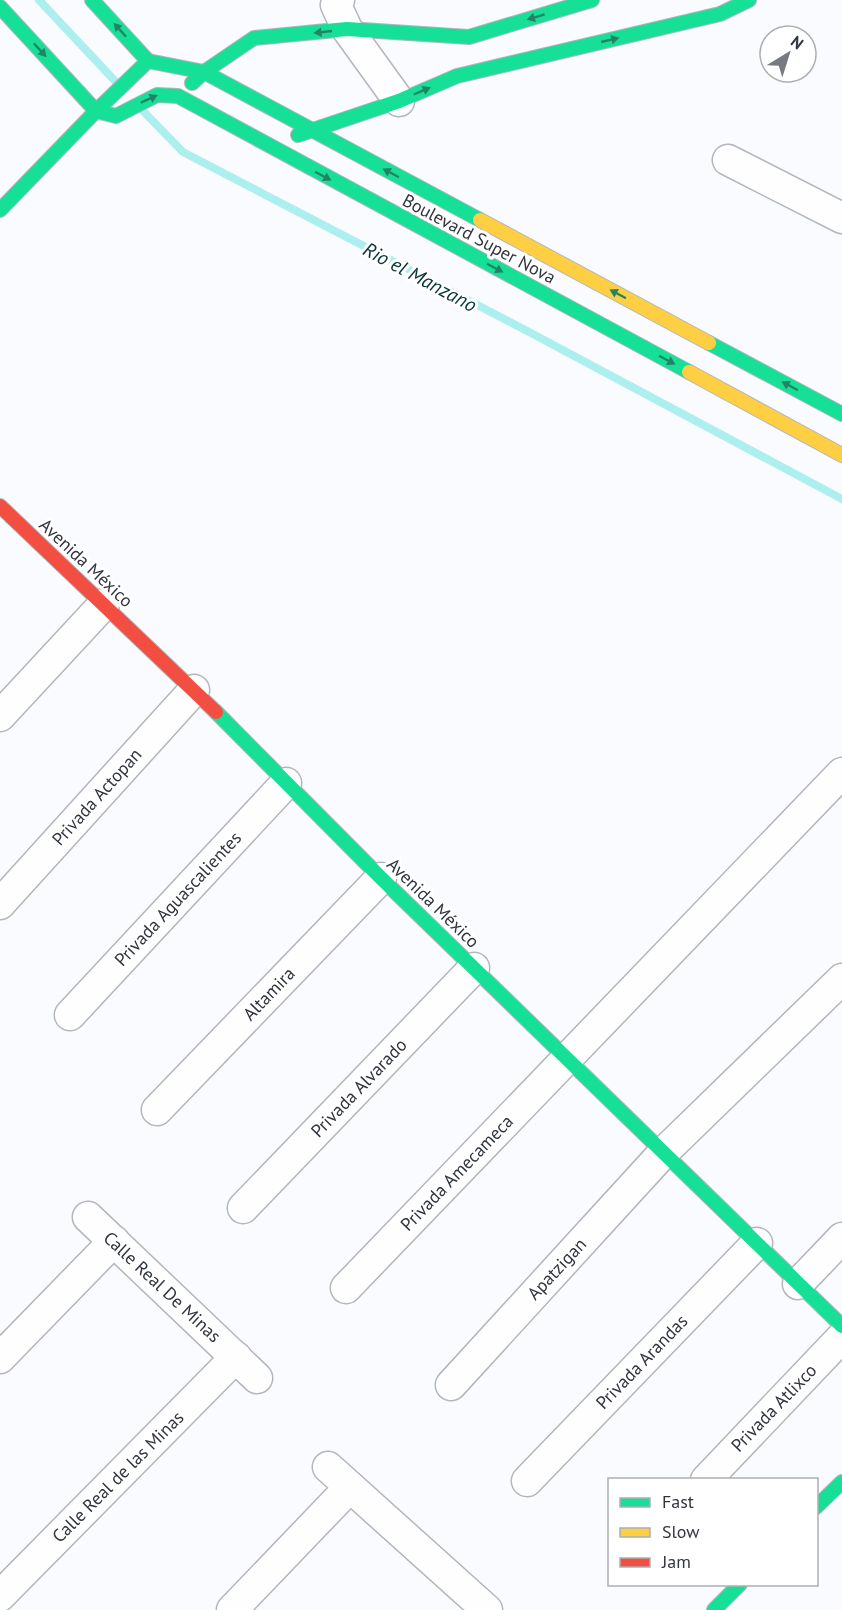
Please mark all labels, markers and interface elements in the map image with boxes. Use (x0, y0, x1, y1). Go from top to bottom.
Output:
one-way arrow (527, 13, 545, 22)
one-way arrow (113, 23, 127, 38)
north arrow (758, 24, 818, 84)
one-way arrow (314, 27, 333, 37)
text: N (787, 31, 808, 53)
one-way arrow (601, 34, 619, 44)
one-way arrow (32, 43, 46, 57)
one-way arrow (414, 86, 432, 96)
one-way arrow (141, 94, 159, 104)
one-way arrow (382, 168, 399, 178)
one-way arrow (315, 171, 332, 181)
street label: Boulevard Super Nova (399, 188, 560, 289)
water label: Rio el Manzano (359, 236, 481, 318)
one-way arrow (487, 263, 504, 273)
one-way arrow (610, 289, 627, 299)
one-way arrow (658, 355, 675, 365)
one-way arrow (782, 381, 799, 391)
street label: Avenida México (35, 513, 138, 612)
street label: Privada Actopan (47, 743, 146, 850)
street label: Privada Aguascalientes (109, 827, 246, 971)
street label: Avenida México (382, 853, 485, 953)
street label: Altamira (238, 962, 300, 1025)
street label: Privada Alvarado (306, 1033, 412, 1142)
street label: Privada Amecameca (395, 1110, 518, 1236)
street label: Calle Real De Minas (99, 1226, 226, 1347)
street label: Apatzigan (522, 1233, 591, 1305)
street label: Privada Arandas (591, 1310, 692, 1414)
street label: Privada Atlixco (726, 1359, 821, 1456)
street label: Calle Real de las Minas (47, 1406, 188, 1547)
legend (608, 1478, 818, 1586)
text: Fast (662, 1490, 694, 1513)
text: Slow (662, 1520, 700, 1543)
text: Jam (661, 1550, 691, 1573)

